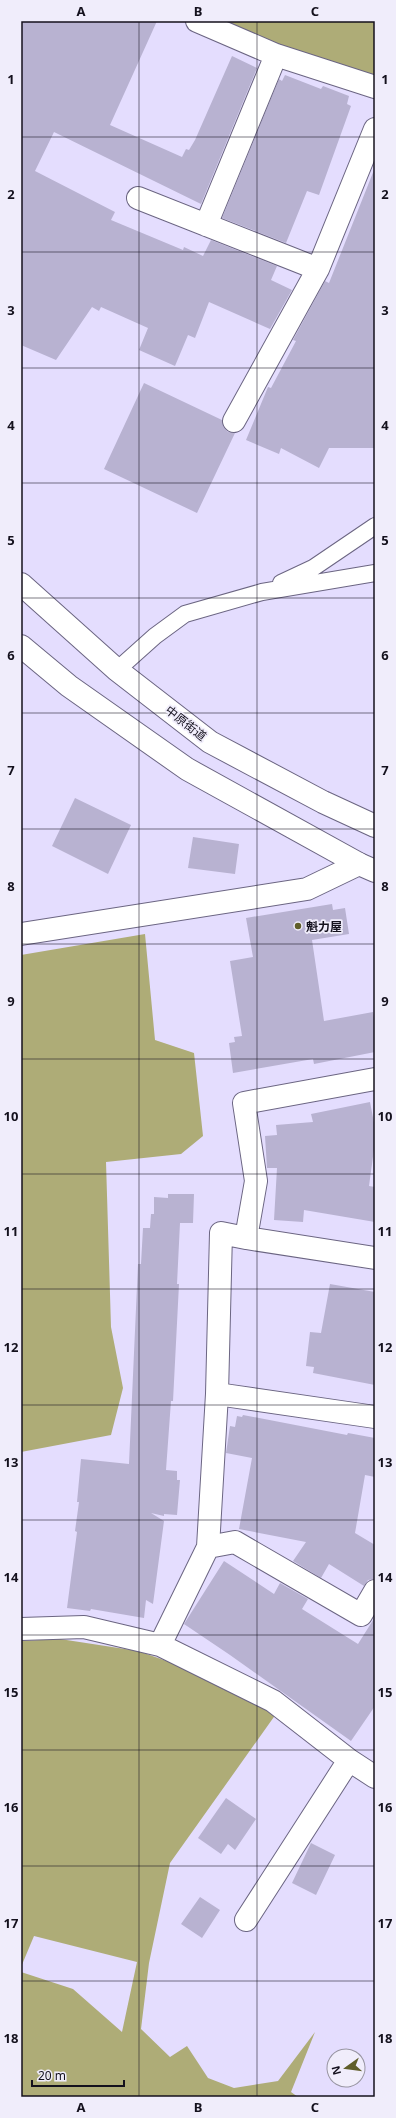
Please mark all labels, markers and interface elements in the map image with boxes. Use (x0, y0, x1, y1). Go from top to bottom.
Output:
text: A (77, 2, 86, 20)
text: B (194, 2, 202, 20)
text: C (311, 2, 319, 20)
text: 1 (7, 70, 15, 88)
text: 1 (381, 70, 389, 88)
text: 2 (7, 185, 15, 203)
text: 2 (381, 185, 389, 203)
text: 3 (7, 301, 15, 319)
text: 3 (381, 301, 389, 319)
text: 4 (7, 416, 15, 434)
text: 4 (381, 416, 389, 434)
text: 5 (7, 531, 15, 549)
text: 5 (381, 531, 389, 549)
text: 6 (7, 646, 15, 664)
text: 6 (381, 646, 389, 664)
street label: 中原街道 (162, 702, 210, 744)
text: 7 (7, 761, 15, 779)
text: 7 (381, 761, 389, 779)
text: 8 (7, 877, 15, 895)
text: 8 (381, 877, 389, 895)
place label: 魁力屋 (306, 918, 342, 935)
marker: 魁力屋 (293, 921, 303, 931)
text: 9 (7, 992, 15, 1010)
text: 9 (381, 992, 389, 1010)
text: 10 (4, 1107, 18, 1125)
text: 10 (378, 1107, 392, 1125)
text: 11 (4, 1222, 18, 1240)
text: 11 (378, 1222, 392, 1240)
text: 12 (4, 1338, 18, 1356)
text: 12 (378, 1338, 392, 1356)
text: 13 (4, 1453, 18, 1471)
text: 13 (378, 1453, 392, 1471)
text: 14 (4, 1568, 19, 1586)
text: 14 (378, 1568, 393, 1586)
text: 15 (4, 1683, 18, 1701)
text: 15 (378, 1683, 392, 1701)
text: 16 (4, 1798, 18, 1816)
text: 16 (378, 1798, 392, 1816)
text: 17 (4, 1914, 18, 1932)
text: 17 (378, 1914, 392, 1932)
text: 18 (4, 2029, 18, 2047)
text: 18 (378, 2029, 392, 2047)
north arrow (326, 2048, 366, 2088)
scale bar (32, 2062, 124, 2088)
text: N (327, 2064, 344, 2077)
text: 20 m (38, 2067, 66, 2084)
text: A (77, 2098, 86, 2116)
text: B (194, 2098, 202, 2116)
text: C (311, 2098, 319, 2116)

